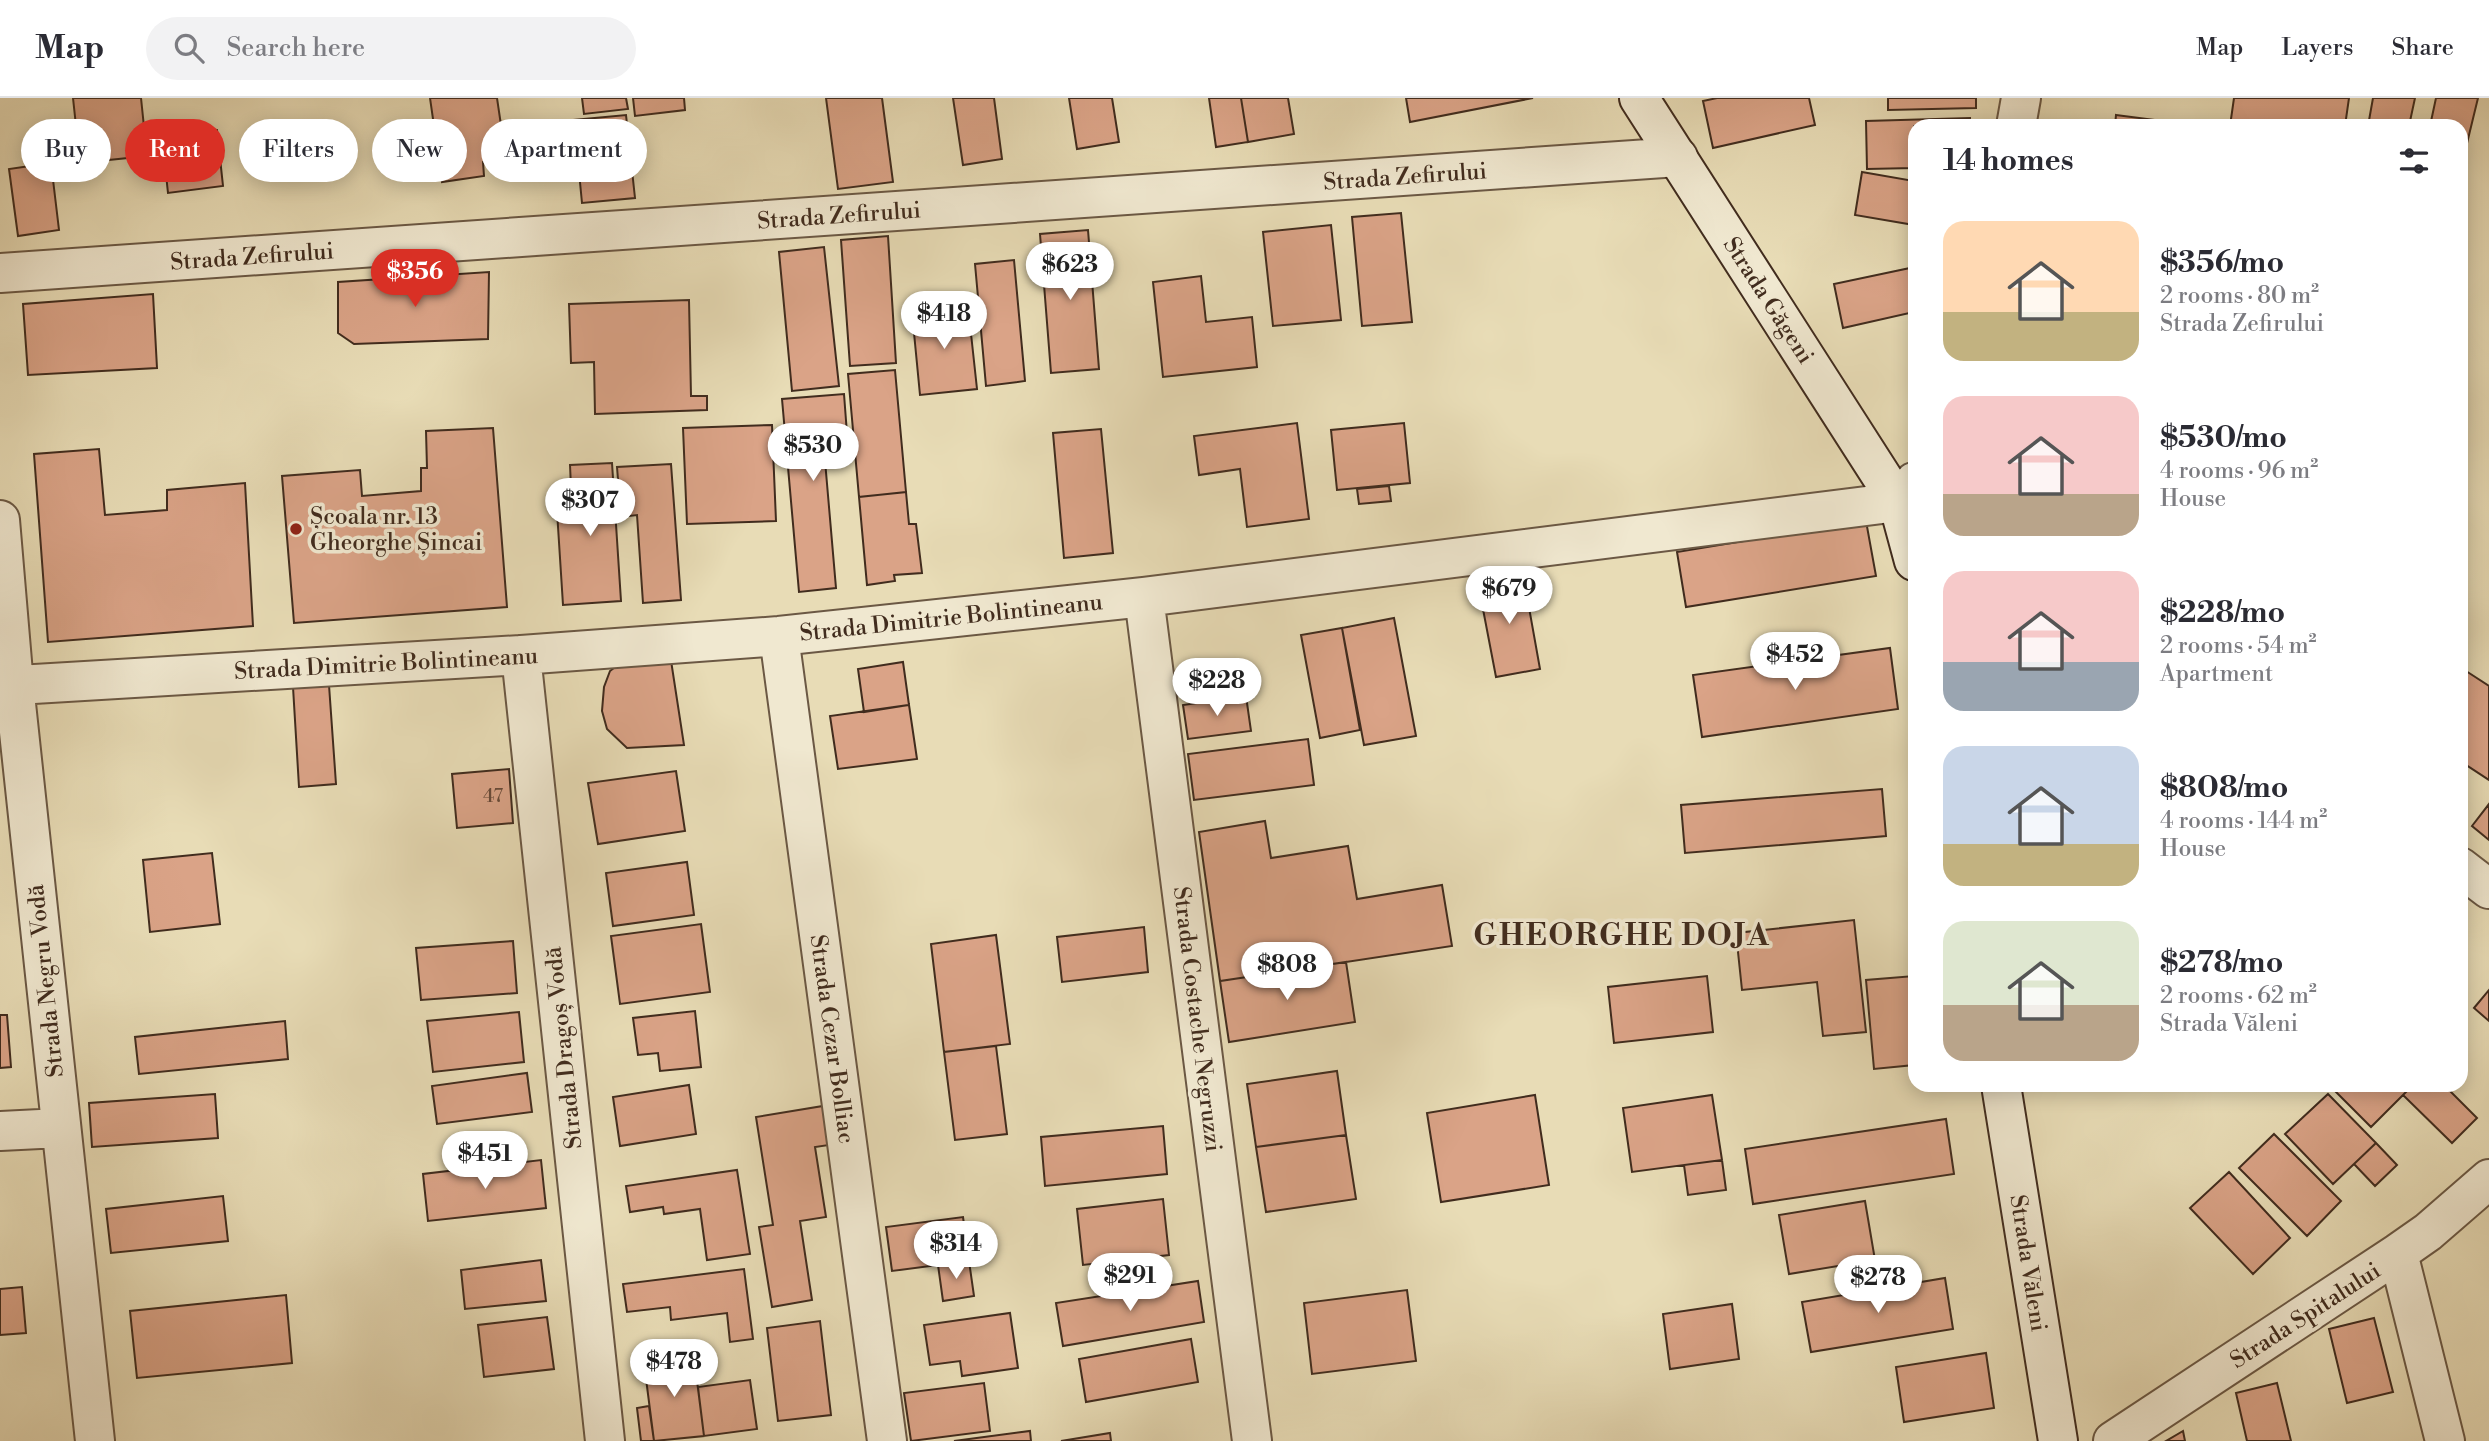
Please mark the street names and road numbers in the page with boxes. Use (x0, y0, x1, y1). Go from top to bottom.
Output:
street label: Strada Zefirului (1322, 157, 1488, 197)
street label: Strada Zefirului (756, 196, 922, 236)
street label: Strada Găgeni (1717, 232, 1819, 369)
street label: Strada Zefirului (169, 237, 335, 277)
street label: Strada Dimitrie Bolintineanu (798, 588, 1104, 648)
street label: Strada Dimitrie Bolintineanu (233, 642, 539, 686)
street label: Strada Negru Vodă (22, 883, 70, 1079)
street label: Strada Costache Negruzzi (1167, 885, 1227, 1153)
street label: Strada Cezar Bolliac (803, 933, 861, 1145)
street label: Strada Dragoș Vodă (539, 945, 589, 1150)
street label: Strada Văleni (2003, 1193, 2053, 1334)
street label: Strada Spitalului (2225, 1257, 2386, 1375)

